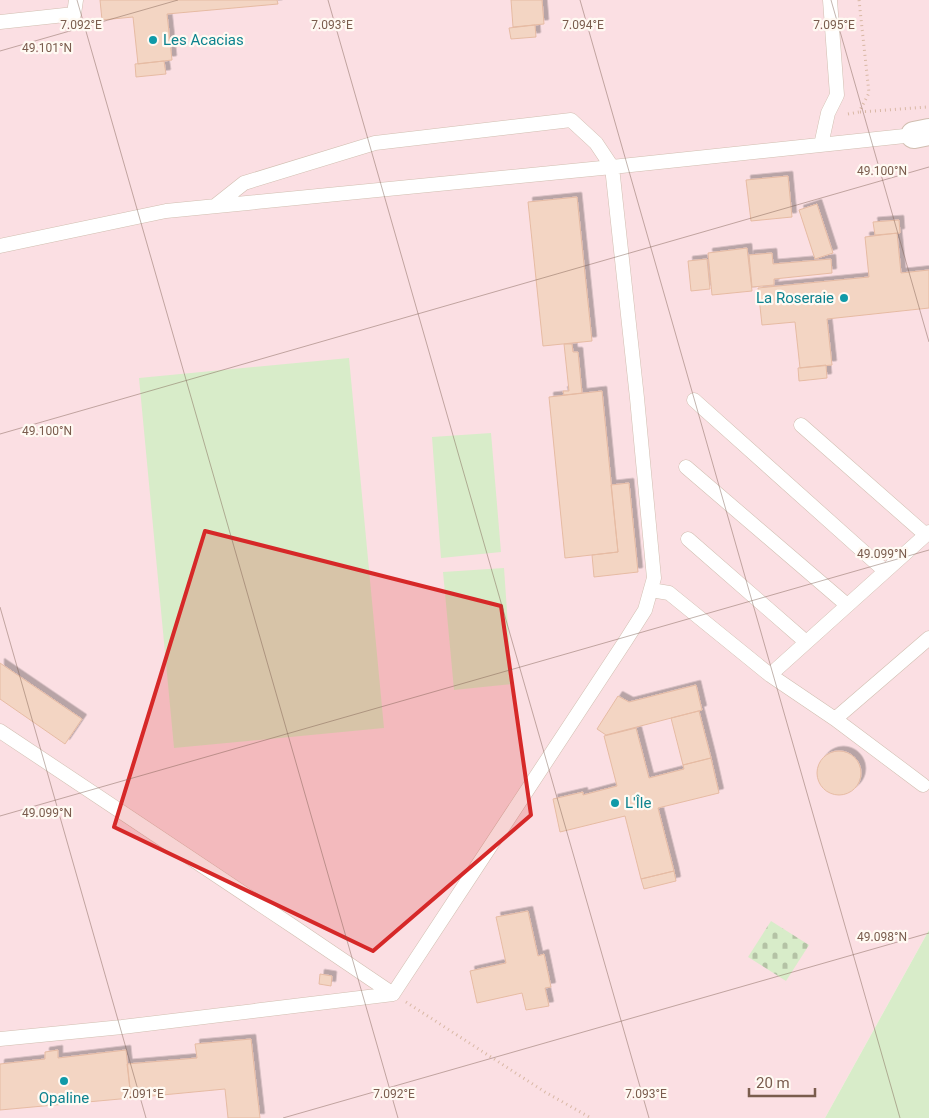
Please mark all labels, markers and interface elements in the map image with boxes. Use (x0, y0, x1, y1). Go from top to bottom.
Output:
text: 7.092°E (60, 18, 102, 32)
text: 7.093°E (311, 18, 353, 32)
text: 7.094°E (562, 18, 604, 32)
text: 7.095°E (813, 18, 855, 32)
place label: Les Acacias (163, 31, 244, 49)
marker: Les Acacias (147, 34, 159, 46)
text: 49.101°N (22, 41, 72, 55)
text: 49.100°N (857, 164, 907, 178)
place label: La Roseraie (756, 289, 834, 307)
marker: La Roseraie (838, 292, 850, 304)
text: 49.100°N (22, 424, 72, 438)
text: 49.099°N (857, 547, 907, 561)
place label: L'Île (625, 794, 651, 812)
marker: L'Île (609, 797, 621, 809)
text: 49.099°N (22, 806, 72, 820)
text: 49.098°N (857, 930, 907, 944)
scale bar (749, 1066, 815, 1098)
text: 20 m (756, 1074, 790, 1092)
marker: Opaline (58, 1075, 70, 1087)
text: 7.091°E (122, 1087, 164, 1101)
text: 7.092°E (373, 1087, 415, 1101)
text: 7.093°E (625, 1087, 667, 1101)
place label: Opaline (39, 1089, 89, 1107)

